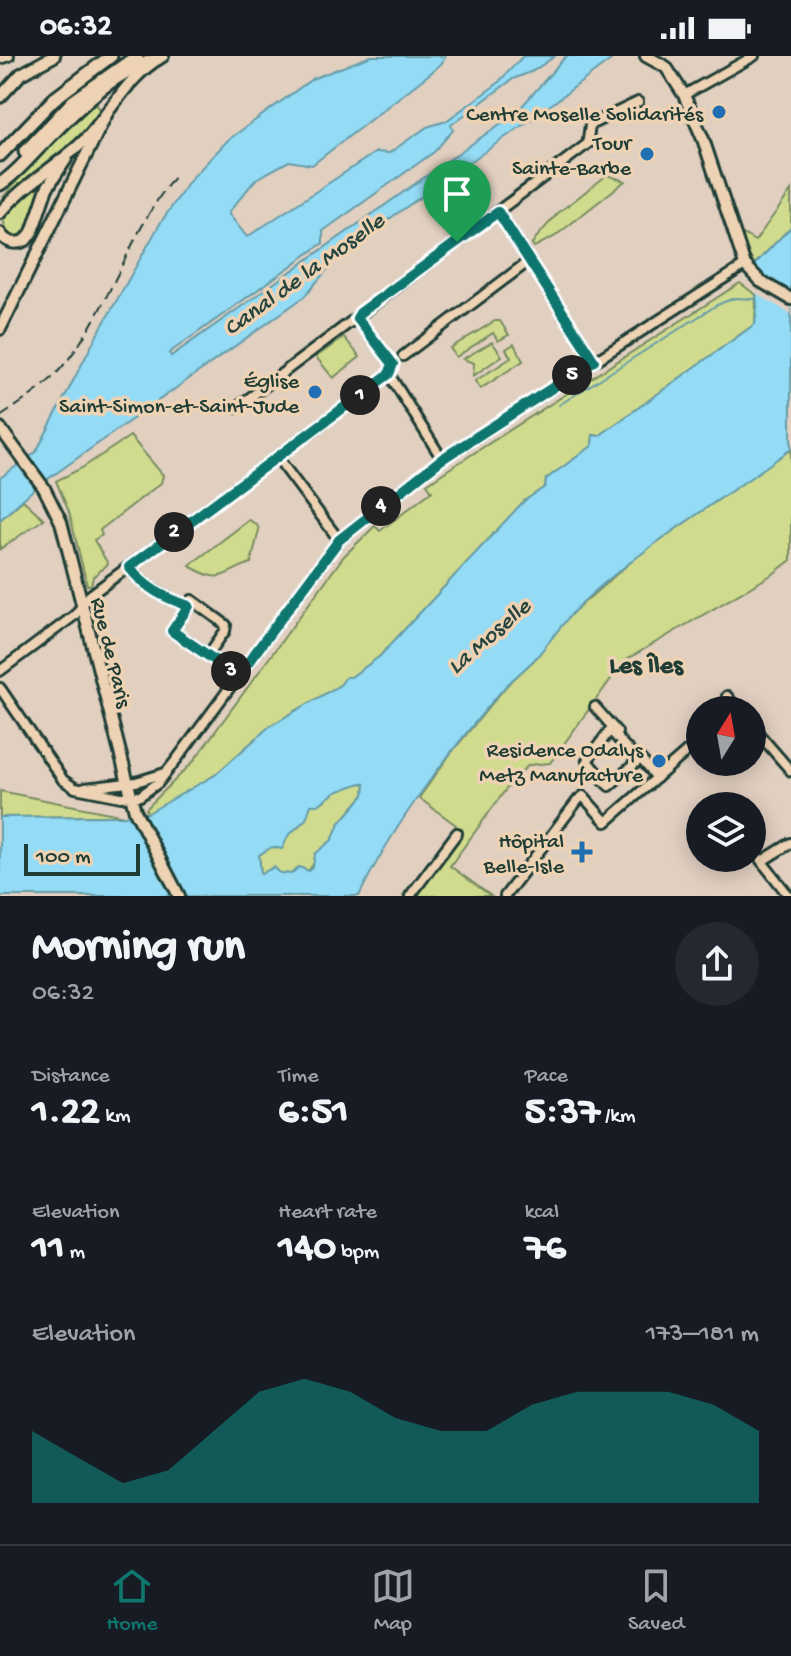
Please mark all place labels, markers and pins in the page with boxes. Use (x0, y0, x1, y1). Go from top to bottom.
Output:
place label: Centre Moselle Solidarités (466, 103, 704, 129)
marker: Centre Moselle Solidarités (710, 103, 728, 121)
place label: Tour Sainte-Barbe (512, 132, 633, 183)
marker: Tour Sainte-Barbe (638, 145, 656, 163)
pin (423, 160, 491, 242)
pin: 5 (552, 355, 592, 395)
place label: Église Saint-Simon-et-Saint-Jude (59, 370, 300, 421)
pin: 1 (340, 375, 380, 415)
marker: Église Saint-Simon-et-Saint-Jude (306, 383, 324, 401)
pin: 4 (361, 486, 401, 526)
pin: 2 (154, 512, 194, 552)
pin: 3 (211, 651, 251, 691)
place label: Residence Odalys Metz Manufacture (479, 739, 644, 790)
marker: Residence Odalys Metz Manufacture (650, 752, 668, 770)
place label: Hôpital Belle-Isle (483, 830, 565, 881)
marker: Hôpital Belle-Isle (571, 841, 593, 863)

